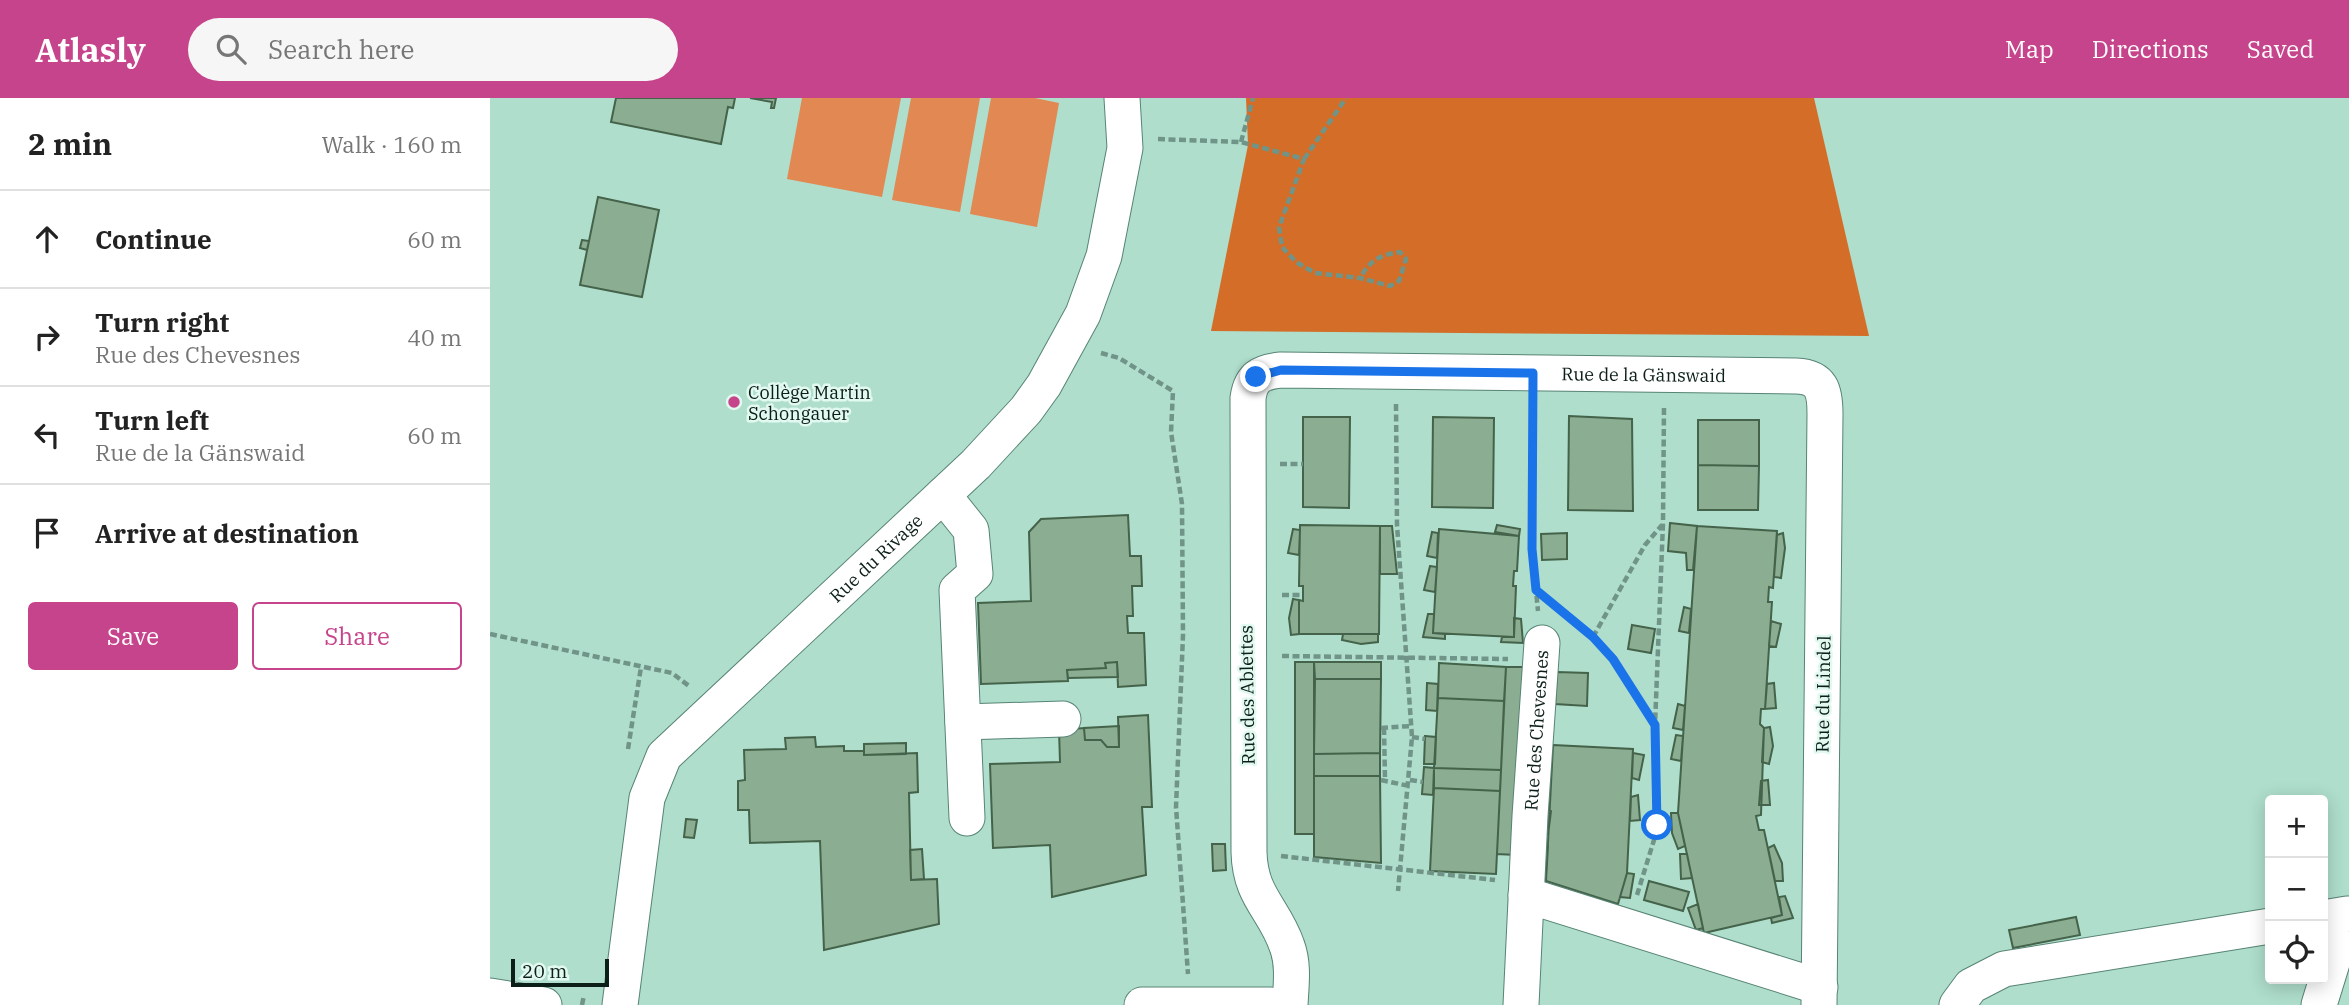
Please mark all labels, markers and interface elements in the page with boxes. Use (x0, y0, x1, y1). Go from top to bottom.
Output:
search box (188, 18, 678, 81)
text: Atlasly (35, 28, 146, 71)
icon: search (212, 30, 250, 68)
text: Search here (268, 32, 414, 66)
text: Map (2005, 33, 2054, 65)
text: Directions (2092, 33, 2209, 65)
text: Saved (2247, 33, 2314, 65)
text: 2 min (28, 124, 112, 163)
text: Walk · 160 m (321, 129, 462, 159)
icon: ahead (28, 220, 66, 258)
text: Continue (95, 222, 212, 256)
text: 60 m (407, 224, 462, 254)
text: Turn right (95, 305, 229, 339)
icon: right (28, 318, 66, 356)
text: 40 m (407, 322, 462, 352)
text: Rue des Chevesnes (95, 339, 301, 369)
route end (1240, 361, 1271, 392)
street label: Rue de la Gänswaid (1561, 362, 1726, 387)
place label: Collège Martin Schongauer (748, 381, 871, 425)
marker: Collège Martin Schongauer (726, 394, 742, 410)
text: Turn left (95, 403, 209, 437)
icon: left (28, 416, 66, 454)
text: 60 m (407, 420, 462, 450)
text: Rue de la Gänswaid (95, 437, 305, 467)
street label: Rue du Rivage (824, 509, 927, 607)
icon: arrive (28, 514, 66, 552)
text: Arrive at destination (95, 516, 359, 550)
button: Save (28, 602, 238, 670)
button: Share (252, 602, 462, 670)
street label: Rue des Ablettes (1234, 625, 1260, 765)
street label: Rue du Lindel (1810, 635, 1836, 753)
street label: Rue des Chevesnes (1519, 649, 1553, 812)
map controls (2265, 795, 2328, 984)
button: + (2265, 795, 2328, 858)
route start (1641, 809, 1672, 840)
button: − (2265, 858, 2328, 921)
button: locate (2265, 921, 2328, 984)
scale bar (511, 956, 609, 988)
text: 20 m (522, 959, 567, 983)

